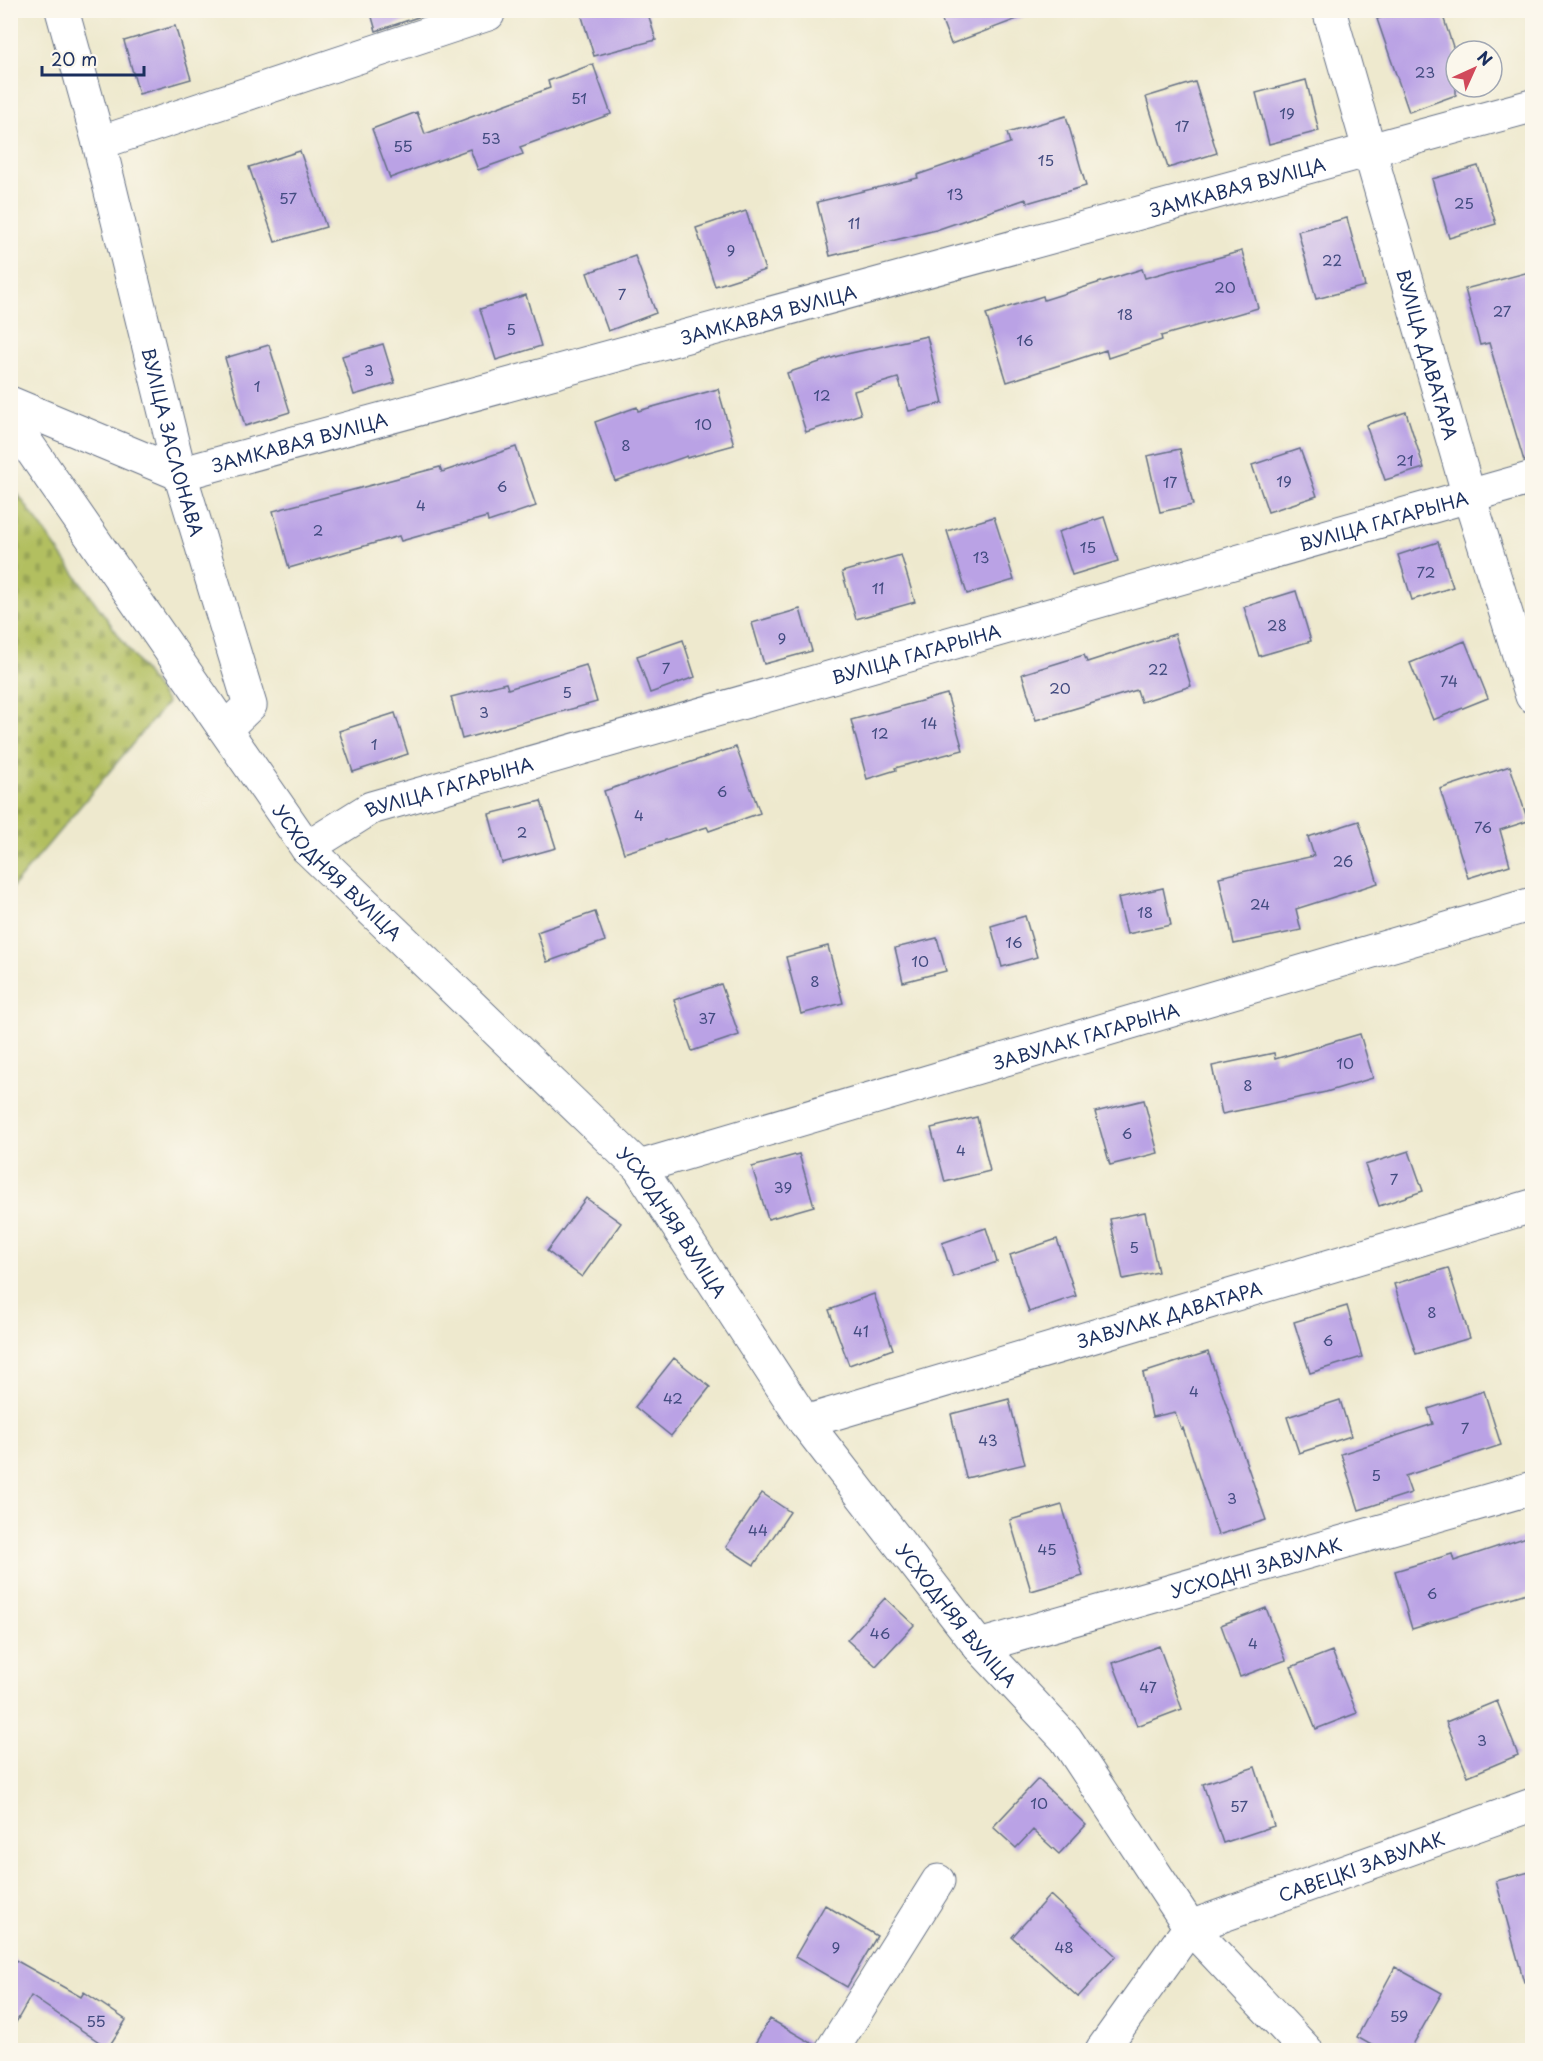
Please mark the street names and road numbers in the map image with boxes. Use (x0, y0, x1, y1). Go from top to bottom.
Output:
street label: ЗАМКАВАЯ ВУЛІЦА (1146, 149, 1328, 223)
street label: ВУЛІЦА ДАВАТАРА (1391, 265, 1466, 443)
street label: ЗАМКАВАЯ ВУЛІЦА (677, 277, 859, 351)
street label: ВУЛІЦА ЗАСЛОНАВА (136, 345, 212, 539)
street label: ЗАМКАВАЯ ВУЛІЦА (209, 405, 390, 478)
street label: ВУЛІЦА ГАГАРЫНА (1296, 483, 1471, 557)
street label: ВУЛІЦА ГАГАРЫНА (828, 616, 1004, 690)
street label: ВУЛІЦА ГАГАРЫНА (358, 749, 536, 823)
street label: УСХОДНЯЯ ВУЛІЦА (267, 798, 408, 946)
street label: ЗАВУЛАК ГАГАРЫНА (990, 995, 1183, 1076)
street label: УСХОДНЯЯ ВУЛІЦА (611, 1140, 734, 1303)
street label: ЗАВУЛАК ДАВАТАРА (1074, 1274, 1265, 1354)
street label: УСХОДНІ ЗАВУЛАК (1167, 1530, 1345, 1604)
street label: УСХОДНЯЯ ВУЛІЦА (890, 1537, 1024, 1693)
street label: САВЕЦКІ ЗАВУЛАК (1274, 1824, 1448, 1908)

